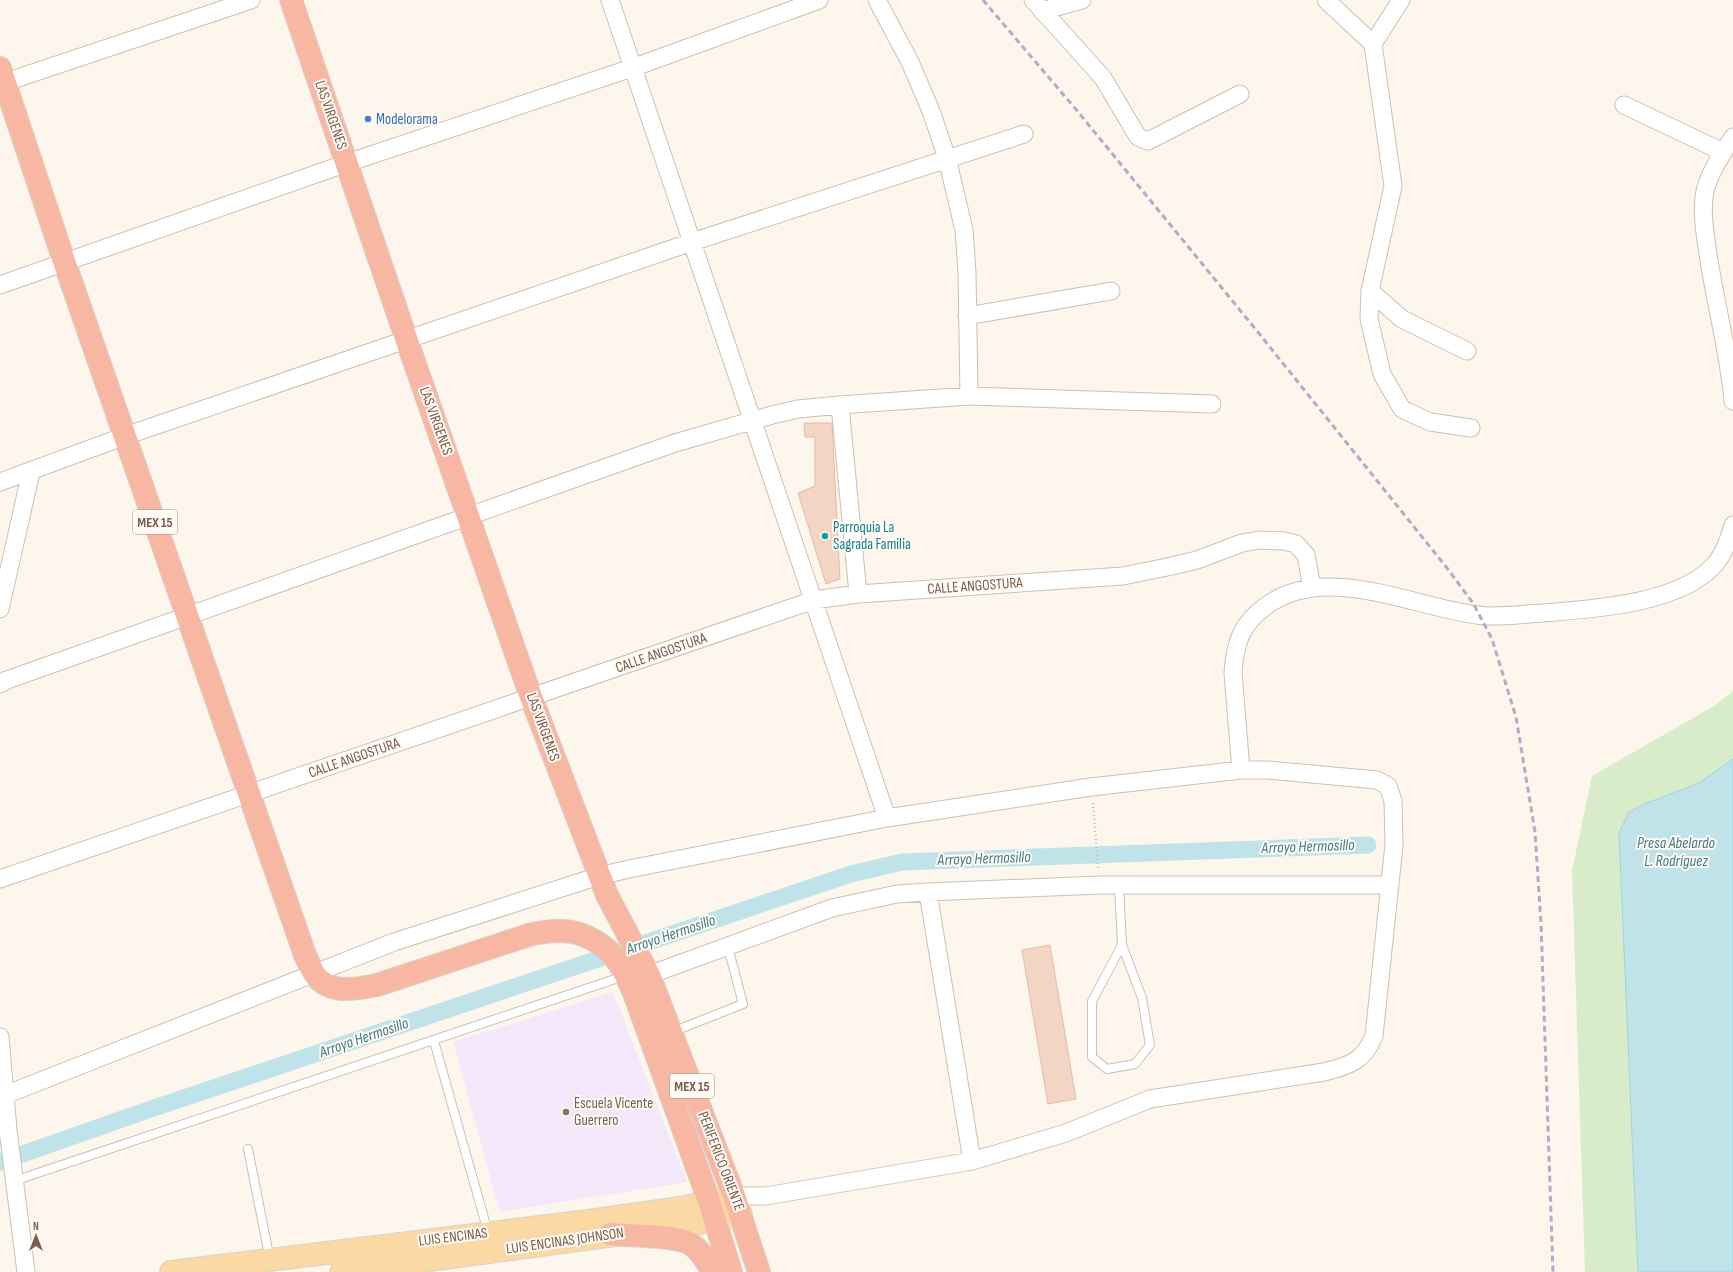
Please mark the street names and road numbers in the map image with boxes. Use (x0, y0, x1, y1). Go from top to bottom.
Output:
street label: LAS VIRGENES (310, 78, 352, 152)
street label: LAS VIRGENES (415, 384, 457, 458)
road number: MEX 15 (133, 510, 177, 534)
street label: CALLE ANGOSTURA (927, 573, 1024, 599)
street label: CALLE ANGOSTURA (613, 628, 710, 678)
street label: LAS VIRGENES (522, 690, 564, 764)
street label: CALLE ANGOSTURA (306, 733, 403, 783)
road number: MEX 15 (670, 1074, 714, 1098)
street label: PERIFERICO ORIENTE (693, 1109, 749, 1213)
street label: LUIS ENCINAS (417, 1223, 489, 1251)
street label: LUIS ENCINAS JOHNSON (505, 1223, 625, 1259)

